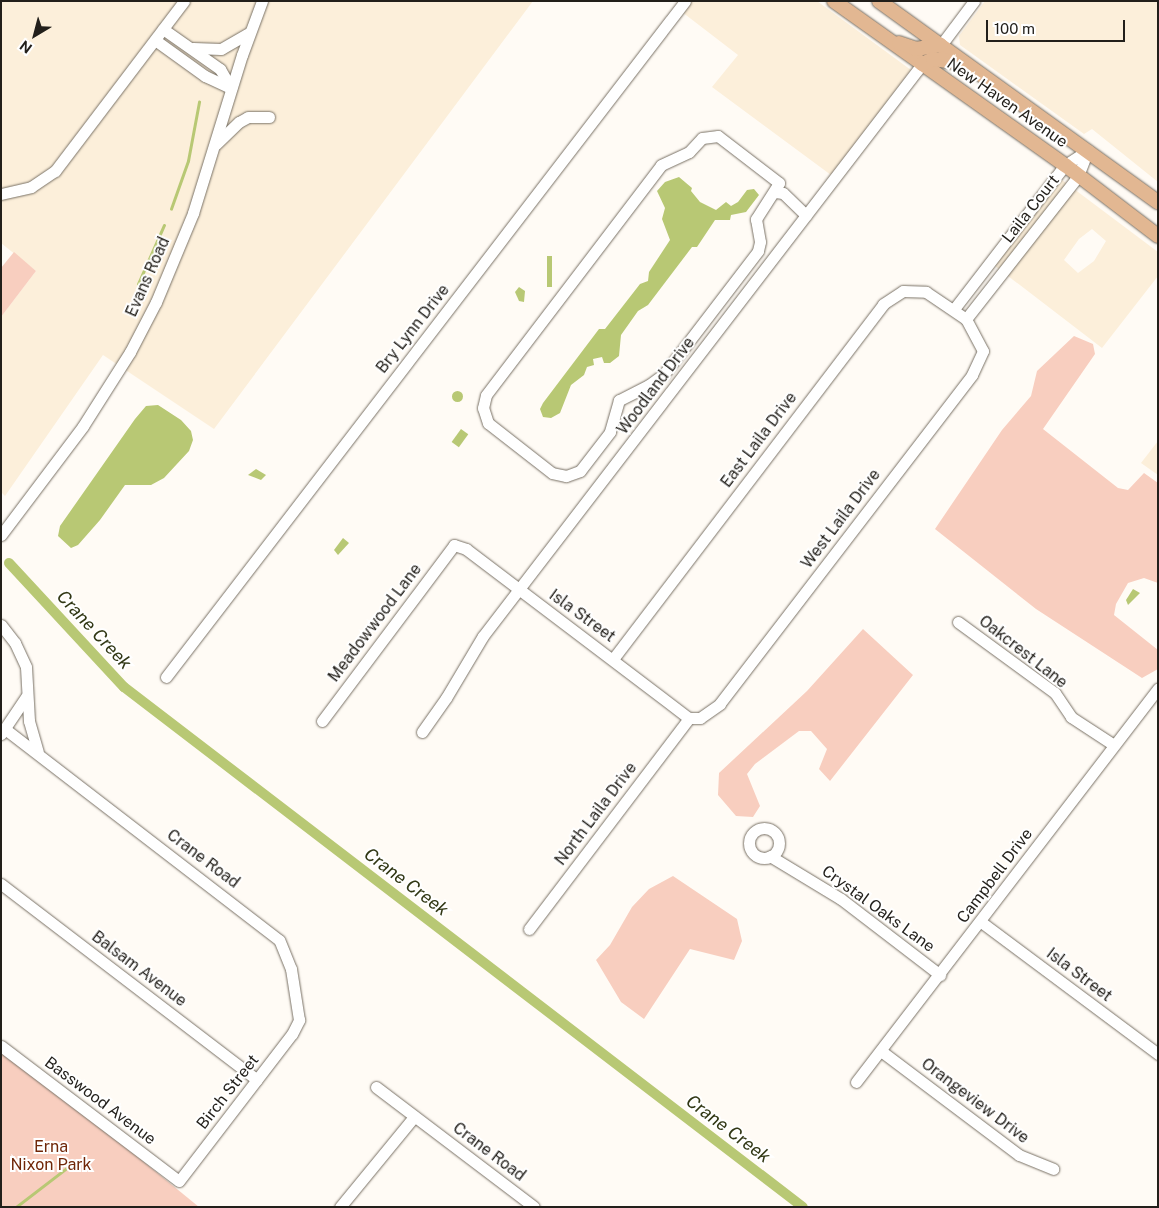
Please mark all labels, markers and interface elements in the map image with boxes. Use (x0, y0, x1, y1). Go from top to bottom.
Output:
north arrow (10, 10, 60, 60)
scale bar (989, 10, 1128, 42)
text: 100 m (994, 20, 1035, 37)
text: N (17, 37, 35, 57)
street label: New Haven Avenue (943, 54, 1071, 152)
street label: Laila Court (998, 171, 1064, 247)
street label: Evans Road (122, 234, 174, 320)
street label: Bry Lynn Drive (372, 281, 454, 377)
street label: Woodland Drive (613, 334, 699, 438)
street label: East Laila Drive (717, 389, 801, 491)
street label: West Laila Drive (797, 466, 885, 572)
street label: Meadowwood Lane (324, 560, 426, 686)
water label: Crane Creek (52, 586, 136, 674)
street label: Isla Street (545, 586, 619, 646)
street label: Oakcrest Lane (975, 612, 1071, 692)
street label: North Laila Drive (551, 759, 641, 869)
street label: Crane Road (163, 825, 243, 893)
street label: Campbell Drive (953, 825, 1037, 927)
water label: Crane Creek (359, 843, 453, 921)
street label: Crystal Oaks Lane (818, 862, 938, 956)
street label: Balsam Avenue (88, 927, 190, 1011)
street label: Isla Street (1043, 944, 1115, 1006)
street label: Birch Street (193, 1051, 263, 1133)
street label: Basswood Avenue (41, 1053, 159, 1149)
street label: Orangeview Drive (917, 1054, 1033, 1148)
water label: Crane Creek (681, 1090, 775, 1168)
street label: Crane Road (449, 1118, 529, 1186)
park label: Erna Nixon Park (10, 1137, 92, 1175)

